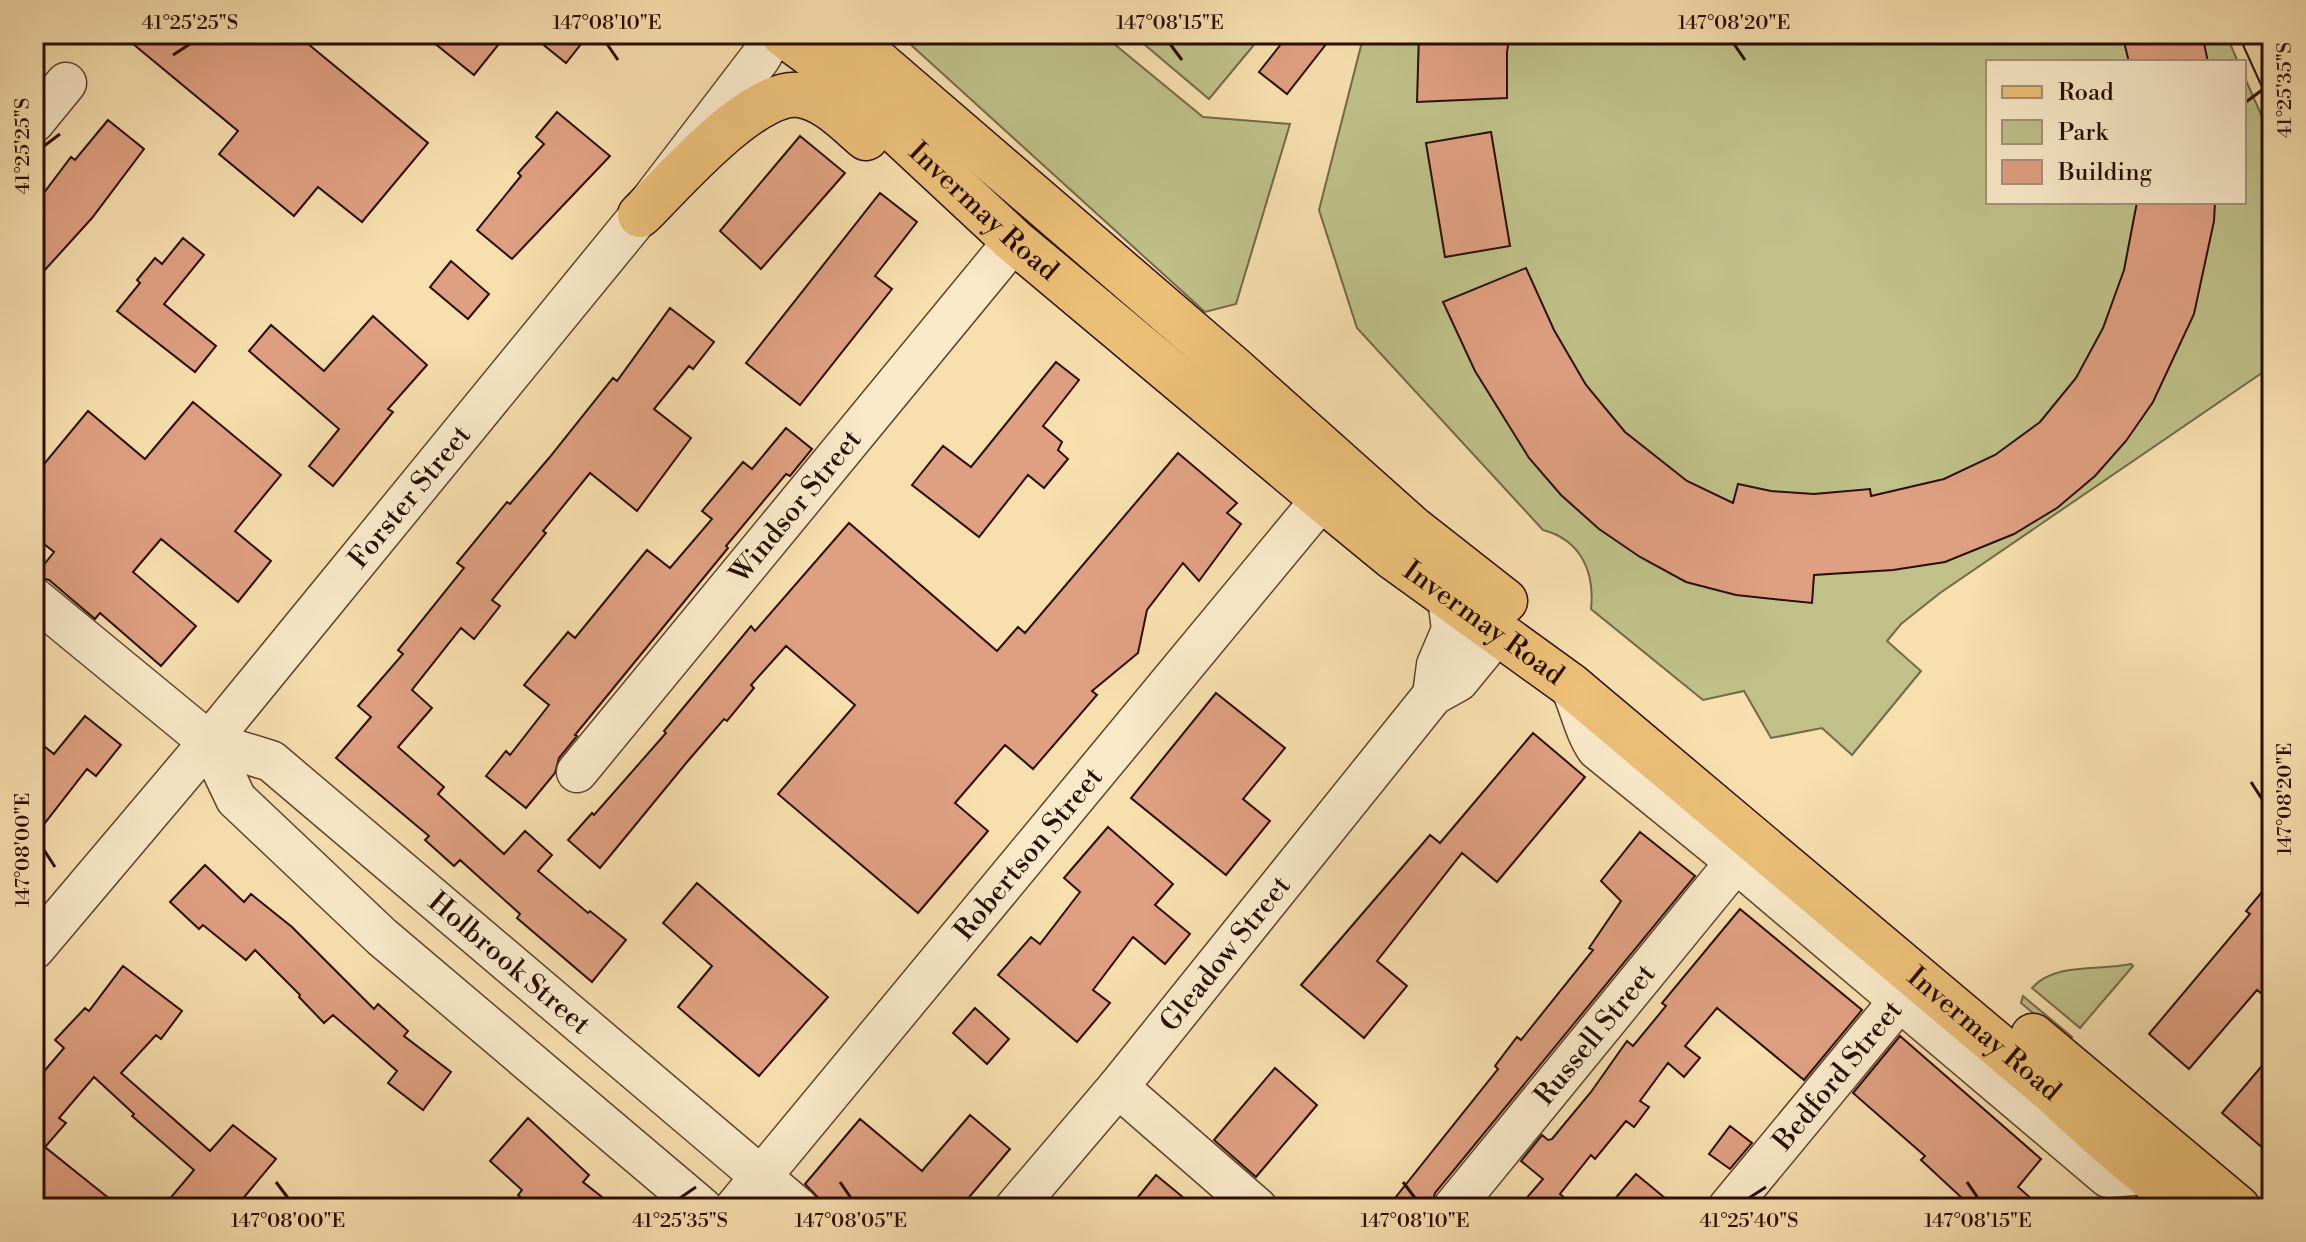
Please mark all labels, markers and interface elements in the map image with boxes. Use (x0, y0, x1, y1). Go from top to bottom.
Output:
text: 41°25'25"S (142, 11, 238, 36)
text: 147°08'10"E (552, 11, 662, 36)
text: 147°08'15"E (1116, 11, 1224, 36)
text: 147°08'20"E (1678, 11, 1790, 36)
text: 41°25'35"S (2273, 42, 2298, 138)
legend (1986, 60, 2246, 204)
text: Road (2058, 78, 2114, 108)
text: 41°25'25"S (11, 98, 36, 194)
text: Park (2058, 118, 2109, 148)
street label: Invermay Road (901, 134, 1066, 288)
text: Building (2057, 158, 2152, 188)
street label: Forster Street (341, 418, 479, 575)
street label: Windsor Street (722, 423, 869, 591)
street label: Invermay Road (1396, 553, 1571, 693)
text: 147°08'20"E (2273, 743, 2298, 855)
street label: Robertson Street (947, 760, 1110, 947)
text: 147°08'00"E (11, 793, 36, 907)
street label: Gleadow Street (1152, 869, 1298, 1038)
street label: Holbrook Street (421, 884, 598, 1042)
street label: Russell Street (1527, 957, 1663, 1112)
street label: Invermay Road (1900, 959, 2068, 1109)
street label: Bedford Street (1765, 993, 1910, 1159)
text: 147°08'00"E (231, 1209, 345, 1234)
text: 41°25'35"S (632, 1209, 728, 1234)
text: 147°08'05"E (795, 1209, 907, 1234)
text: 147°08'10"E (1360, 1209, 1470, 1234)
text: 41°25'40"S (1699, 1209, 1799, 1234)
text: 147°08'15"E (1924, 1209, 2032, 1234)

